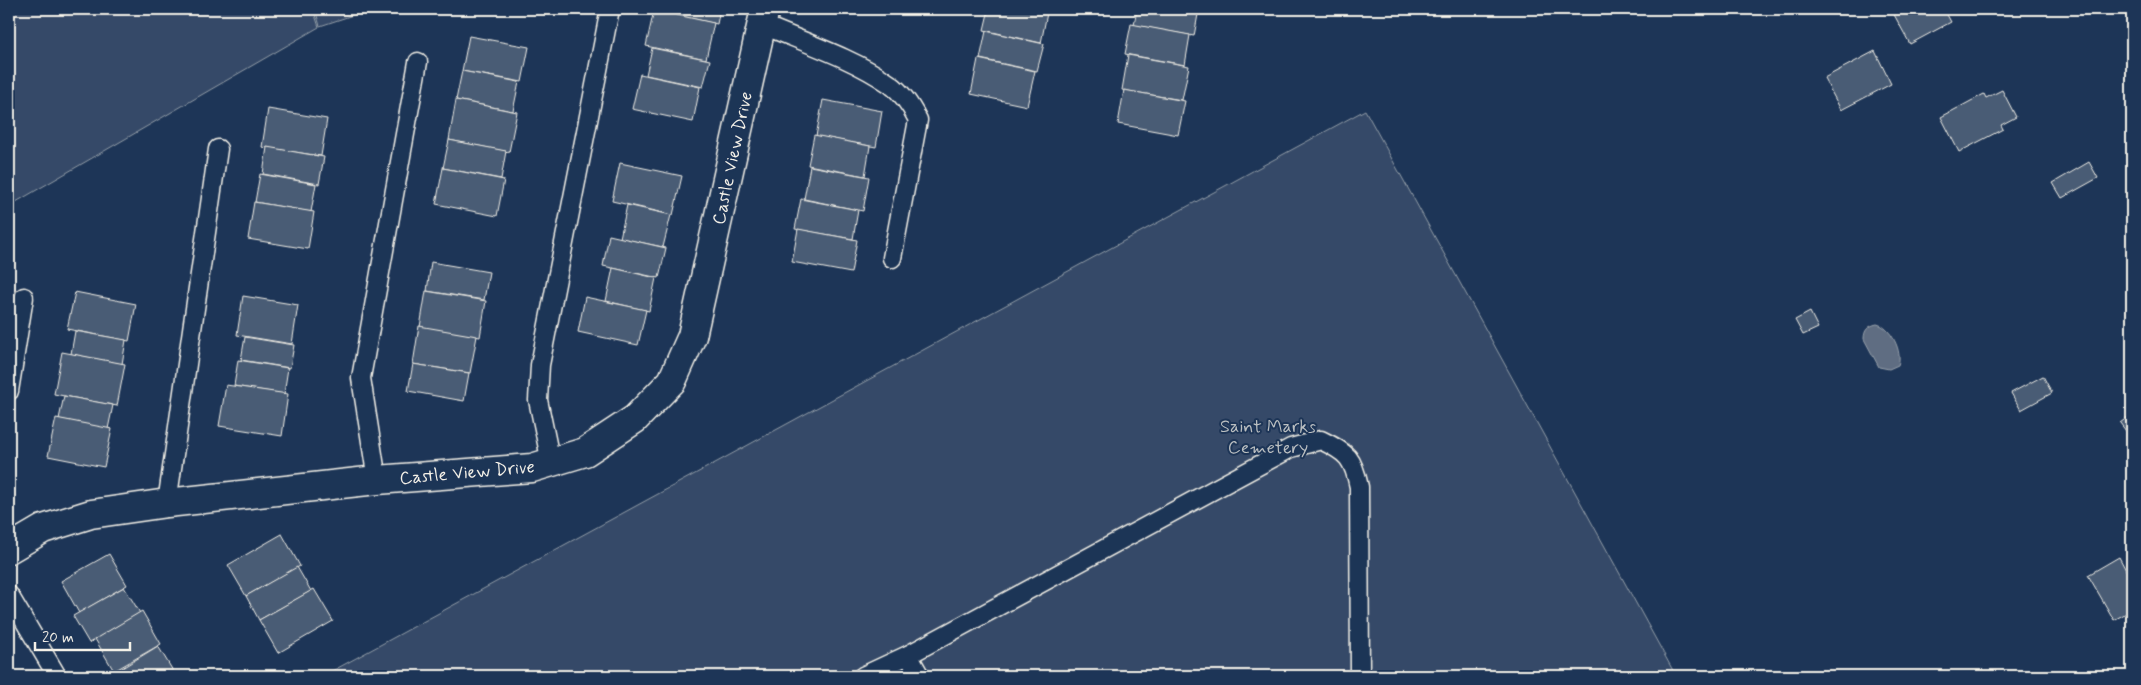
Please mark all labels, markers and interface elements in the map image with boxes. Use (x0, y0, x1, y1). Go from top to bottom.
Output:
street label: Castle View Drive (707, 89, 759, 227)
park label: Saint Marks Cemetery (1220, 415, 1316, 460)
street label: Castle View Drive (399, 455, 536, 491)
scale bar (35, 620, 130, 652)
text: 20 m (42, 628, 74, 648)

